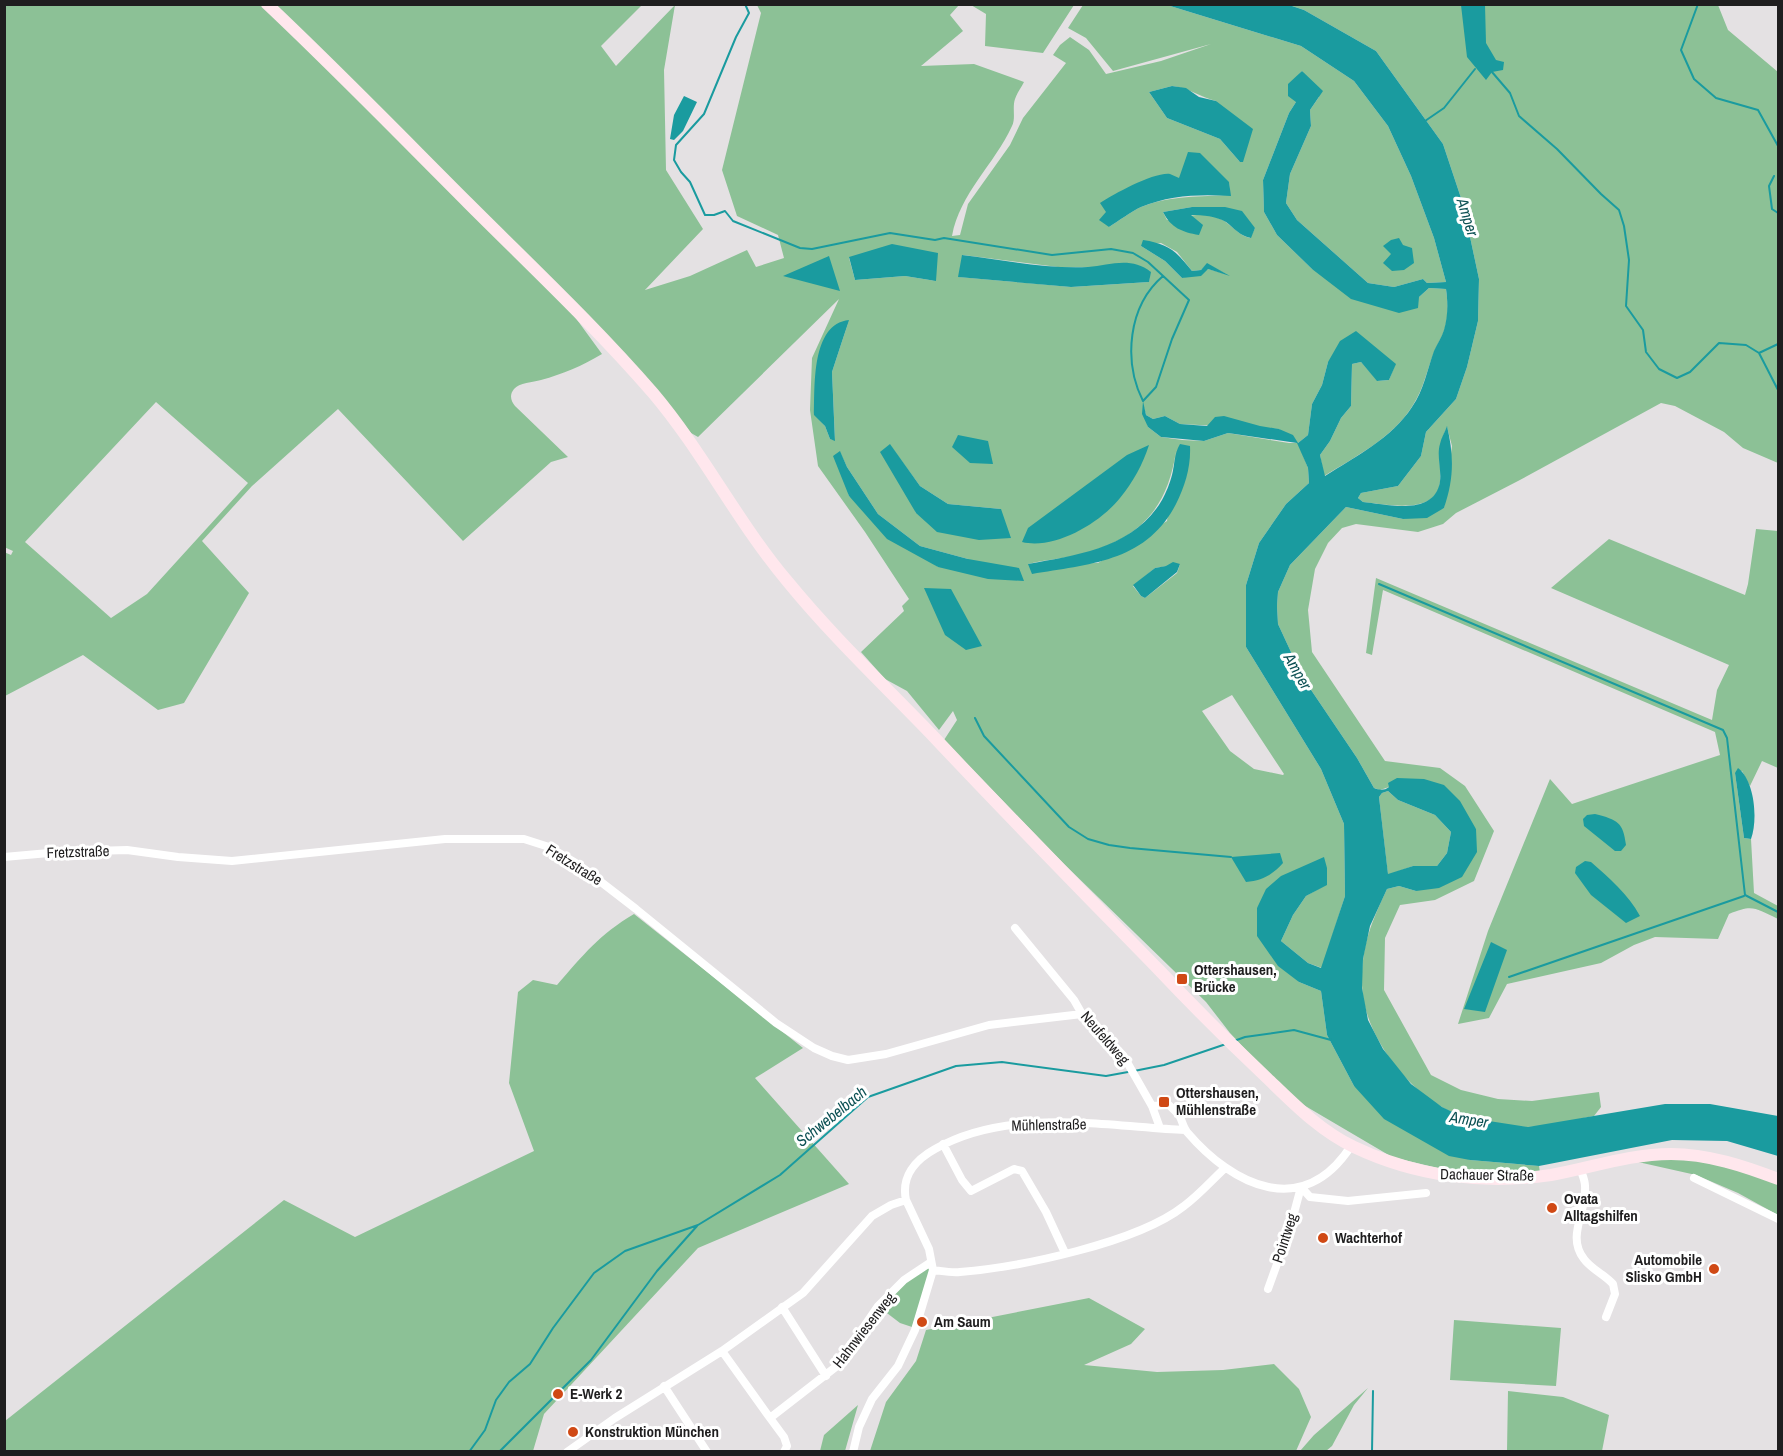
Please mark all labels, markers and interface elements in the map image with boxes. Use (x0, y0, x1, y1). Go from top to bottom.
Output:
water label: Amper (1452, 194, 1484, 239)
water label: Amper (1278, 648, 1318, 694)
street label: Fretzstraße (542, 839, 607, 890)
street label: Fretzstraße (46, 840, 110, 863)
place label: Ottershausen, Brücke (1194, 959, 1277, 997)
marker: Ottershausen, Brücke (1175, 972, 1189, 986)
street label: Neufeldweg (1076, 1006, 1135, 1069)
water label: Schwebelbach (791, 1081, 871, 1151)
place label: Ottershausen, Mühlenstraße (1176, 1082, 1259, 1120)
marker: Ottershausen, Mühlenstraße (1157, 1095, 1171, 1109)
water label: Amper (1447, 1105, 1490, 1133)
street label: Mühlenstraße (1011, 1113, 1087, 1136)
street label: Dachauer Straße (1440, 1163, 1534, 1186)
place label: Ovata Alltagshilfen (1564, 1188, 1638, 1226)
marker: Ovata Alltagshilfen (1545, 1201, 1559, 1215)
street label: Pointweg (1267, 1210, 1302, 1265)
place label: Wachterhof (1335, 1227, 1403, 1248)
marker: Wachterhof (1316, 1231, 1330, 1245)
place label: Automobile Slisko GmbH (1625, 1249, 1702, 1287)
marker: Automobile Slisko GmbH (1707, 1262, 1721, 1276)
street label: Hahnwiesenweg (827, 1287, 900, 1372)
place label: Am Saum (934, 1311, 991, 1332)
marker: Am Saum (915, 1315, 929, 1329)
place label: E-Werk 2 (570, 1383, 623, 1404)
marker: E-Werk 2 (551, 1387, 565, 1401)
place label: Konstruktion München (585, 1421, 719, 1442)
marker: Konstruktion München (566, 1425, 580, 1439)

